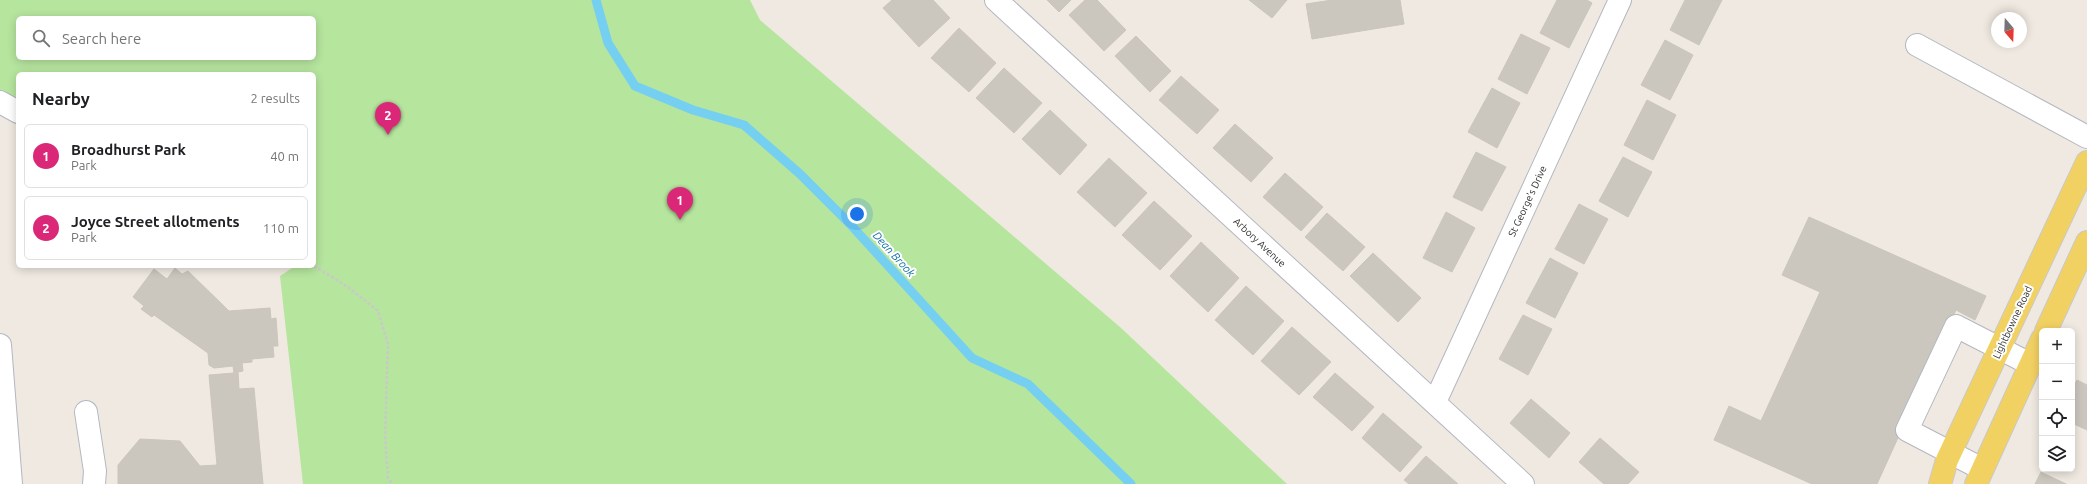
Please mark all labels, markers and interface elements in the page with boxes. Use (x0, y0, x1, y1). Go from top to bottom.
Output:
north arrow (1991, 12, 2027, 48)
search box (16, 16, 316, 60)
icon: search (30, 27, 52, 49)
text: Search here (62, 30, 141, 47)
text: Nearby (32, 89, 90, 108)
text: 2 results (250, 91, 300, 105)
pin: 2 (375, 102, 401, 135)
text: Broadhurst Park (71, 141, 186, 158)
text: 1 (42, 149, 50, 163)
text: 40 m (270, 149, 299, 163)
text: Park (71, 158, 97, 172)
street label: St George's Drive (1506, 164, 1549, 238)
pin: 1 (667, 187, 693, 220)
your location (847, 204, 867, 224)
text: Joyce Street allotments (71, 213, 240, 230)
street label: Arbory Avenue (1231, 216, 1288, 269)
text: 2 (42, 221, 50, 235)
text: 110 m (263, 221, 299, 235)
water label: Dean Brook (871, 229, 918, 279)
text: Park (71, 230, 97, 244)
street label: Lightbowne Road (1991, 284, 2034, 360)
map controls (2039, 328, 2075, 472)
button: + (2039, 328, 2075, 364)
button: − (2039, 364, 2075, 400)
button: locate (2039, 400, 2075, 436)
button: layers (2039, 436, 2075, 472)

